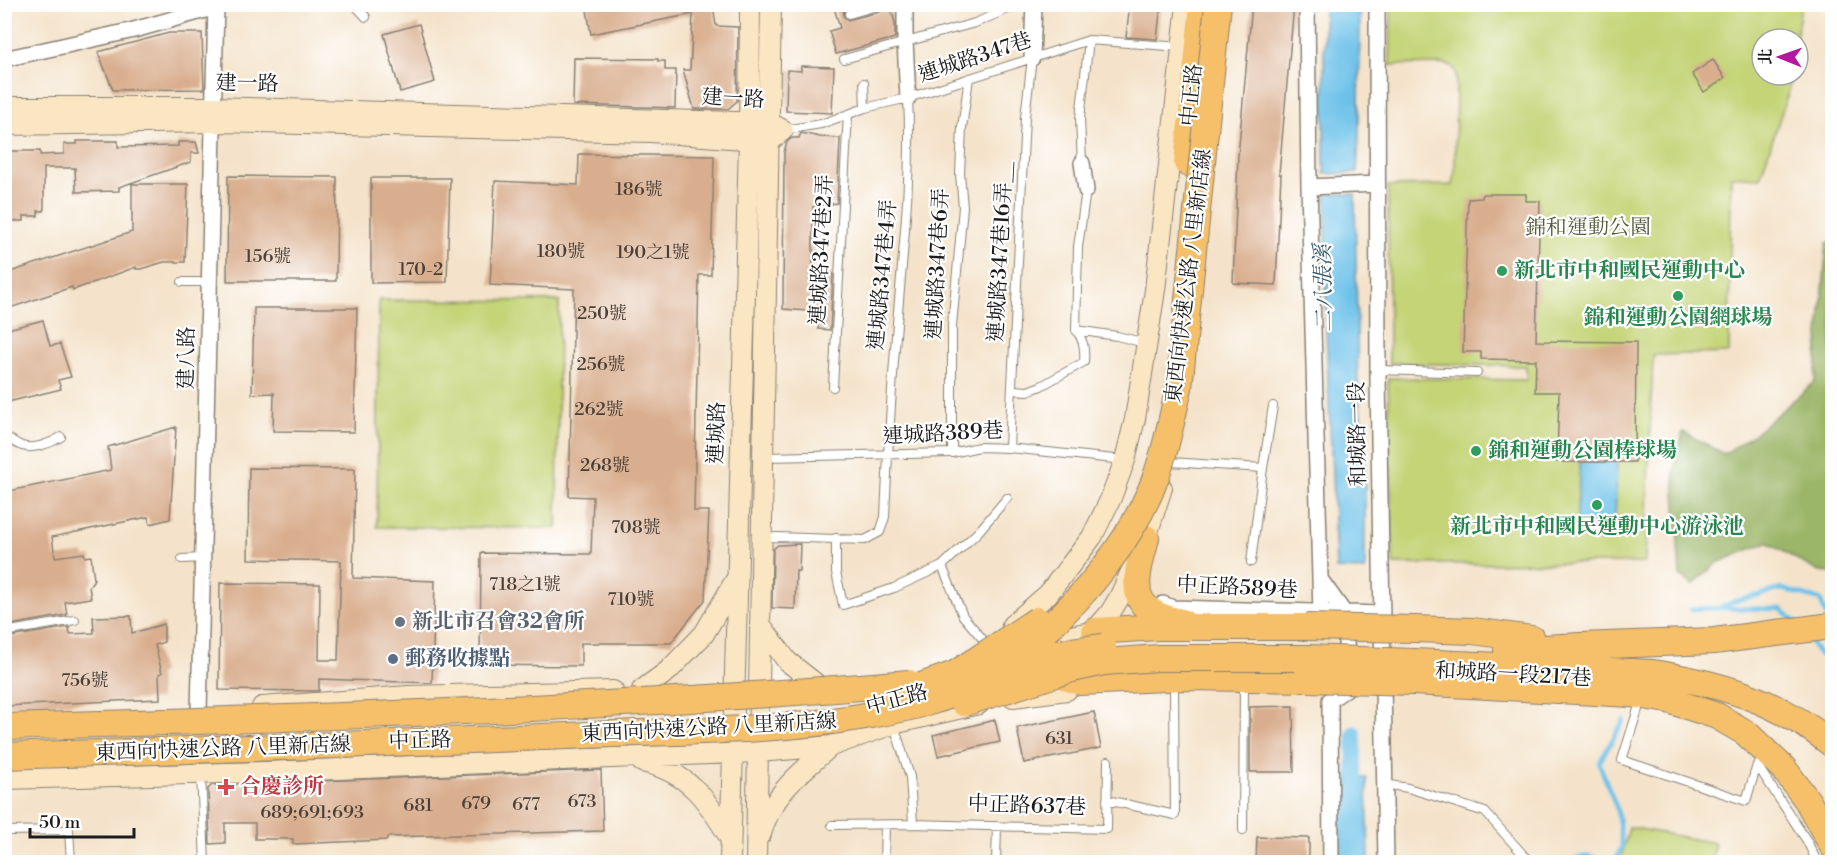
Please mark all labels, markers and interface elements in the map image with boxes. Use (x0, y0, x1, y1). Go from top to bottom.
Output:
street label: 連城路347巷 (915, 27, 1035, 89)
north arrow (1750, 27, 1810, 87)
text: 北 (1756, 49, 1776, 65)
street label: 中正路 (1176, 62, 1208, 128)
street label: 建一路 (215, 70, 279, 98)
street label: 建一路 (701, 84, 765, 114)
street label: 東西向快速公路 八里新店線 (1160, 147, 1218, 405)
street label: 連城路347巷16弄＿ (983, 161, 1019, 343)
street label: 連城路347巷2弄 (805, 174, 839, 326)
house number: 186號 (615, 178, 663, 201)
street label: 連城路347巷6弄 (921, 187, 955, 341)
street label: 連城路347巷4弄 (863, 198, 903, 352)
park label: 錦和運動公園 (1525, 215, 1651, 241)
house number: 180號 (537, 240, 585, 263)
house number: 190之1號 (616, 241, 690, 264)
water label: 二八張溪 (1310, 242, 1338, 332)
house number: 156號 (245, 245, 291, 268)
house number: 170-2 (399, 258, 443, 281)
place label: 新北市中和國民運動中心 (1514, 258, 1745, 284)
marker: 新北市中和國民運動中心 (1495, 264, 1509, 278)
marker: 錦和運動公園網球場 (1671, 289, 1685, 303)
house number: 250號 (577, 302, 627, 325)
place label: 錦和運動公園網球場 (1584, 305, 1773, 331)
street label: 建八路 (173, 326, 201, 390)
house number: 256號 (576, 353, 626, 376)
street label: 和城路一段 (1344, 381, 1372, 487)
house number: 262號 (574, 398, 624, 421)
street label: 連城路 (703, 401, 731, 465)
street label: 連城路389巷 (882, 418, 1004, 450)
place label: 錦和運動公園棒球場 (1488, 438, 1677, 464)
marker: 錦和運動公園棒球場 (1469, 444, 1483, 458)
house number: 268號 (580, 454, 630, 477)
marker: 新北市中和國民運動中心游泳池 (1590, 498, 1604, 512)
place label: 新北市中和國民運動中心游泳池 (1450, 514, 1744, 540)
house number: 708號 (611, 516, 661, 539)
street label: 中正路589巷 (1176, 572, 1298, 604)
house number: 718之1號 (489, 573, 561, 596)
house number: 710號 (608, 588, 654, 611)
place label: 新北市召會32會所 (412, 609, 585, 635)
marker: 新北市召會32會所 (393, 615, 407, 629)
place label: 郵務收據點 (405, 646, 510, 672)
marker: 郵務收據點 (386, 652, 400, 666)
street label: 和城路一段217巷 (1434, 658, 1592, 692)
house number: 756號 (61, 669, 109, 692)
street label: 中正路 (863, 679, 931, 721)
street label: 東西向快速公路 八里新店線 (580, 708, 838, 748)
street label: 中正路 (388, 727, 452, 755)
house number: 631 (1045, 727, 1073, 750)
street label: 東西向快速公路 八里新店線 (94, 732, 352, 766)
place label: 合慶診所 (240, 774, 324, 800)
marker: 合慶診所 (217, 778, 235, 796)
house number: 673 (568, 790, 596, 813)
street label: 中正路637巷 (967, 791, 1087, 821)
house number: 679 (461, 792, 491, 815)
house number: 677 (512, 793, 540, 816)
house number: 681 (403, 794, 433, 817)
scale bar (30, 801, 134, 839)
house number: 689;691;693 (260, 801, 364, 824)
text: 50 m (39, 811, 81, 834)

